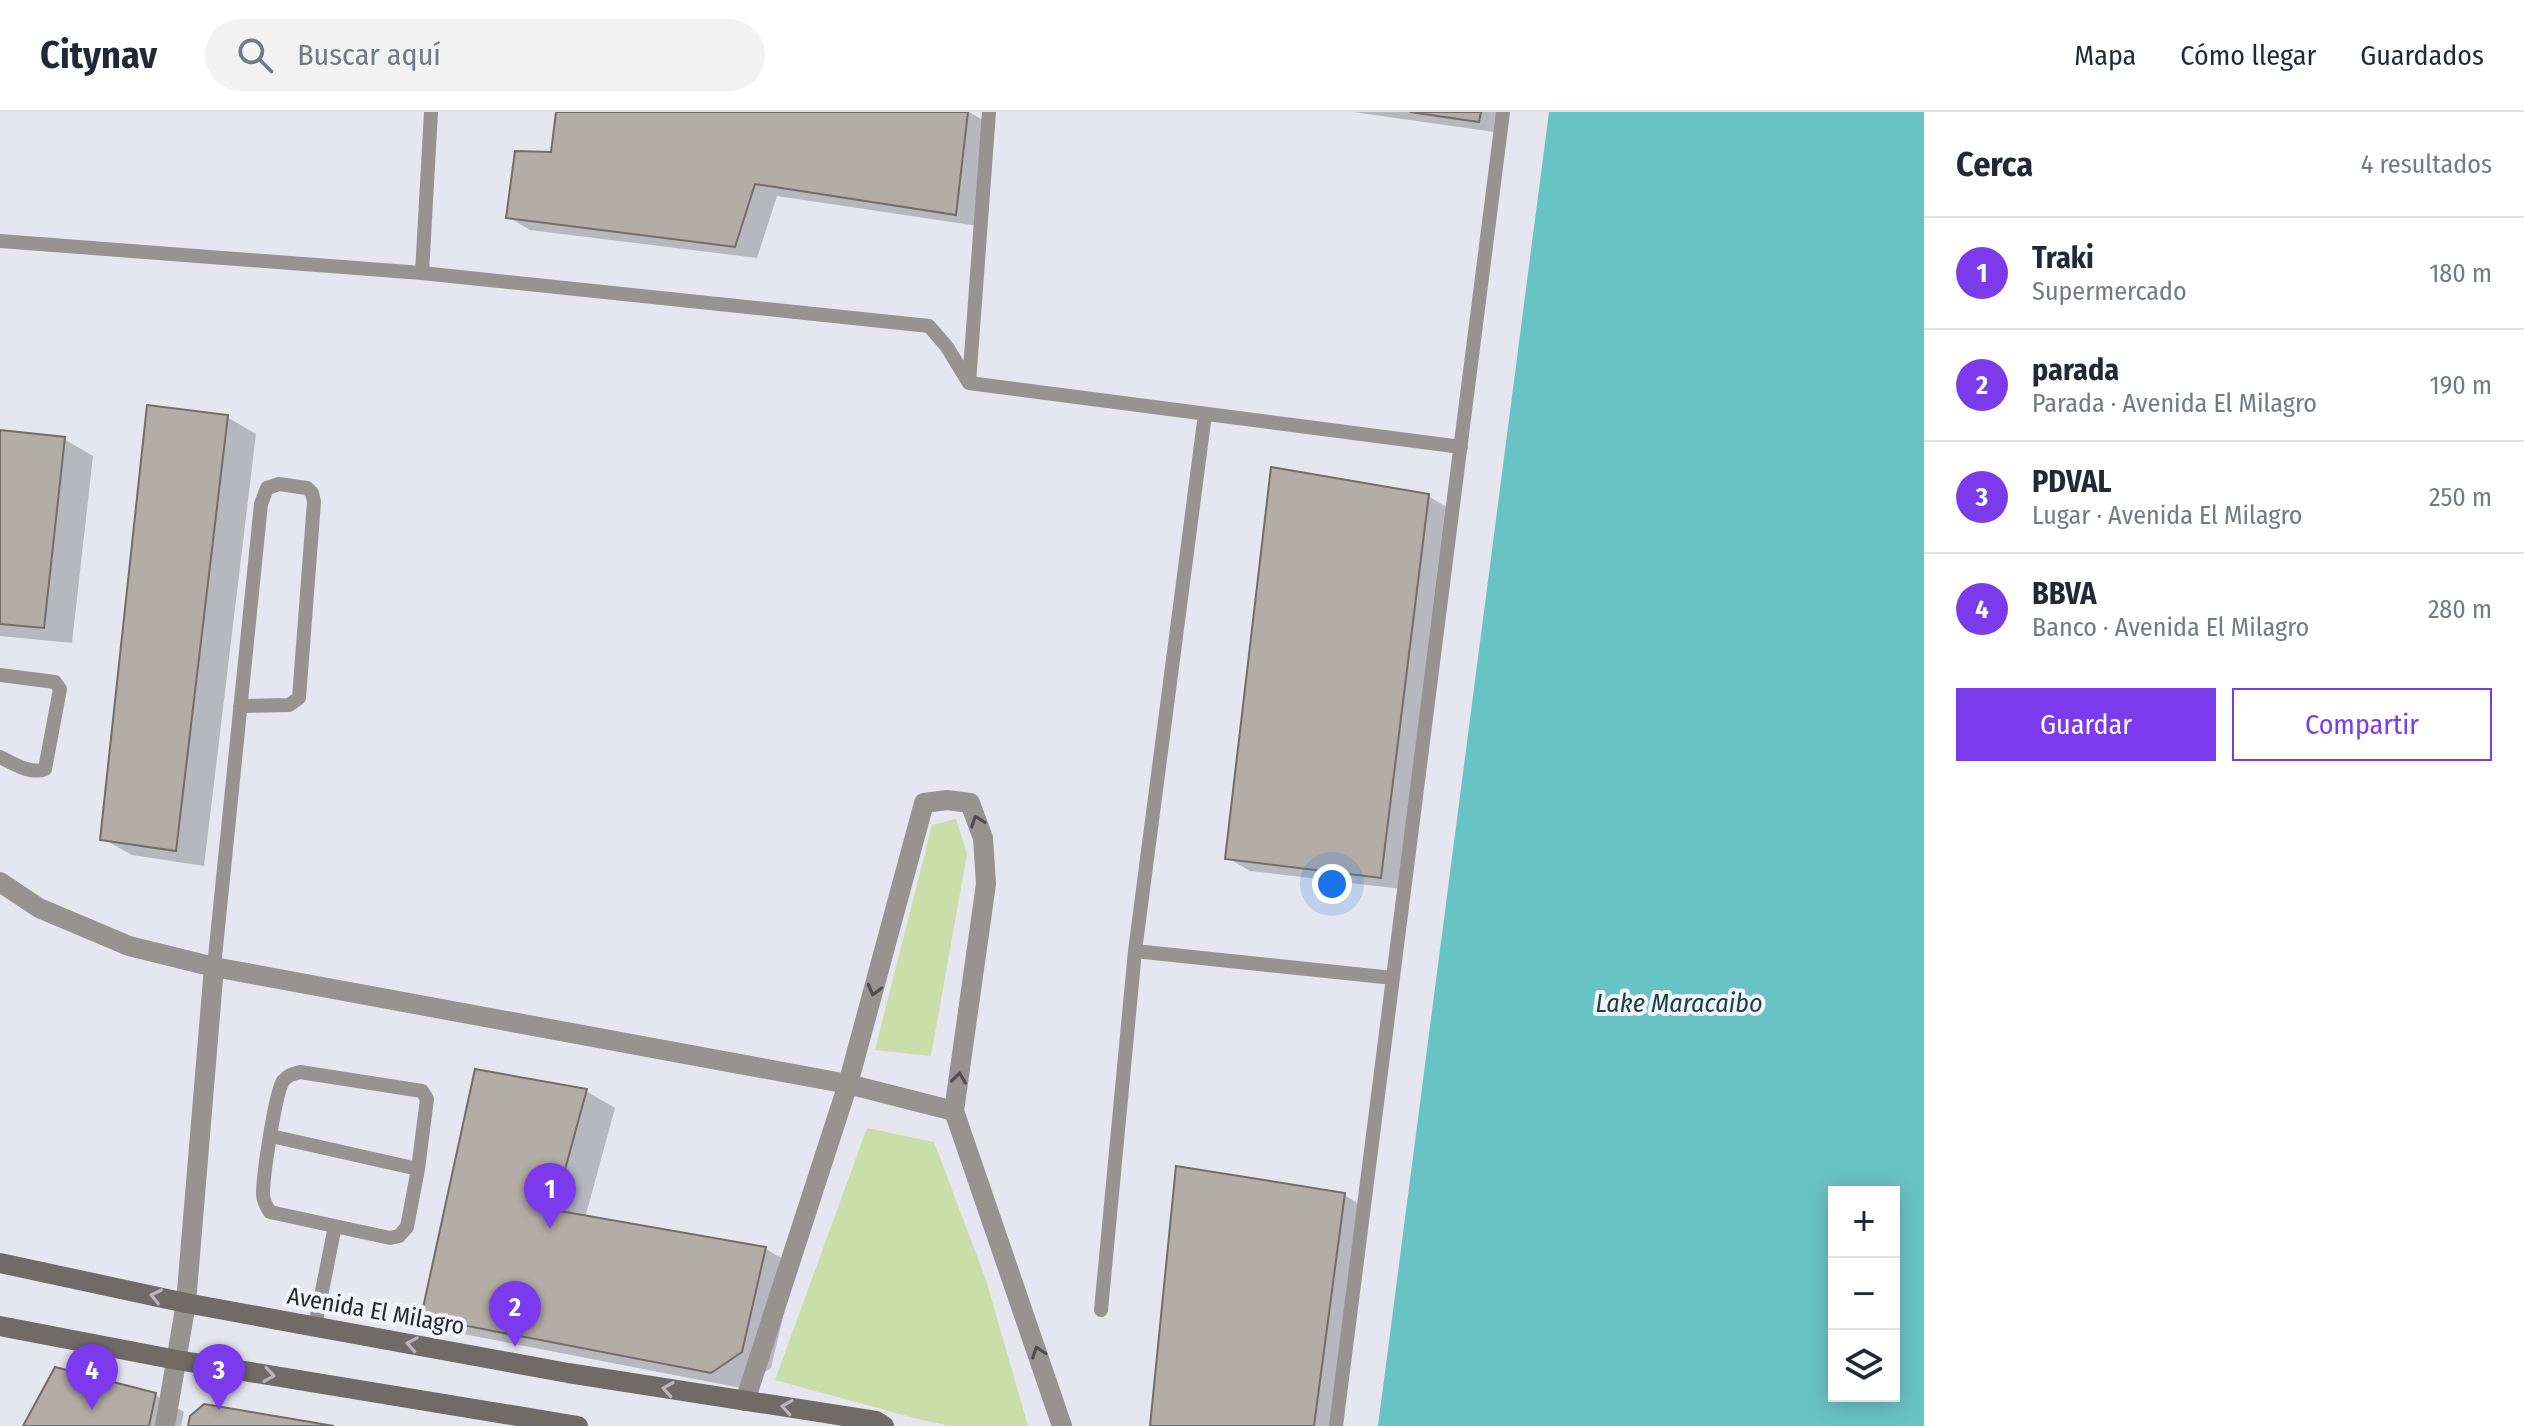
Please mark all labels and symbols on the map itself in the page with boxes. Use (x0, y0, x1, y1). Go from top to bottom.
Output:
one-way arrow (970, 815, 987, 829)
your location (1312, 864, 1352, 904)
one-way arrow (866, 982, 883, 996)
water label: Lake Maracaibo (1595, 988, 1763, 1019)
one-way arrow (950, 1072, 967, 1085)
pin: 1 (524, 1163, 576, 1229)
pin: 2 (489, 1281, 541, 1347)
street label: Avenida El Milagro (285, 1282, 467, 1340)
one-way arrow (150, 1288, 164, 1305)
one-way arrow (405, 1337, 419, 1354)
pin: 4 (66, 1344, 118, 1410)
pin: 3 (193, 1344, 245, 1410)
one-way arrow (1032, 1346, 1048, 1360)
one-way arrow (263, 1366, 276, 1383)
one-way arrow (661, 1381, 675, 1398)
one-way arrow (781, 1400, 794, 1417)

